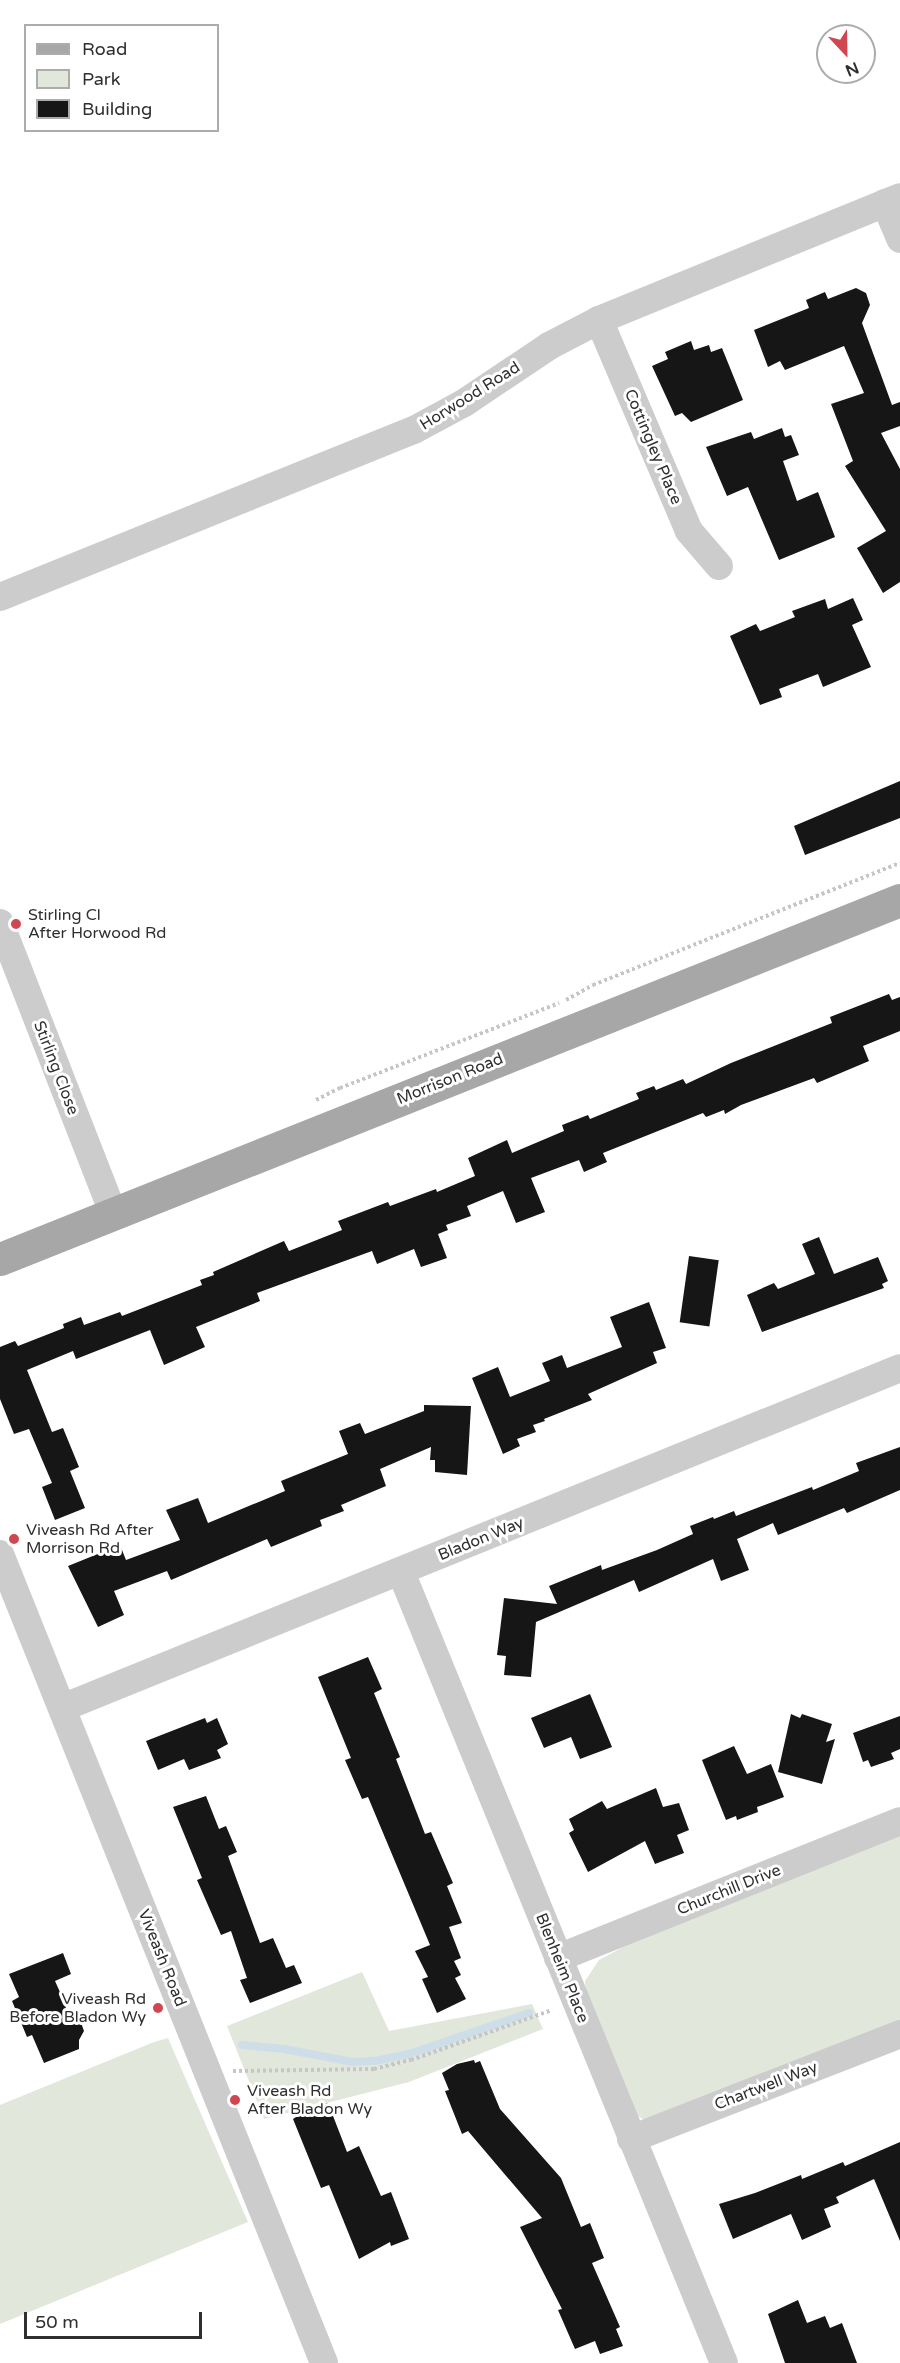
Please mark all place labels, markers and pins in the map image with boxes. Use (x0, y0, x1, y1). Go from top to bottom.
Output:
place label: Stirling Cl After Horwood Rd (28, 905, 166, 943)
marker: Stirling Cl After Horwood Rd (9, 917, 23, 931)
place label: Viveash Rd After Morrison Rd (26, 1520, 153, 1558)
marker: Viveash Rd After Morrison Rd (7, 1532, 21, 1546)
place label: Viveash Rd Before Bladon Wy (9, 1989, 146, 2027)
marker: Viveash Rd Before Bladon Wy (151, 2001, 165, 2015)
place label: Viveash Rd After Bladon Wy (247, 2081, 372, 2119)
marker: Viveash Rd After Bladon Wy (228, 2093, 242, 2107)

